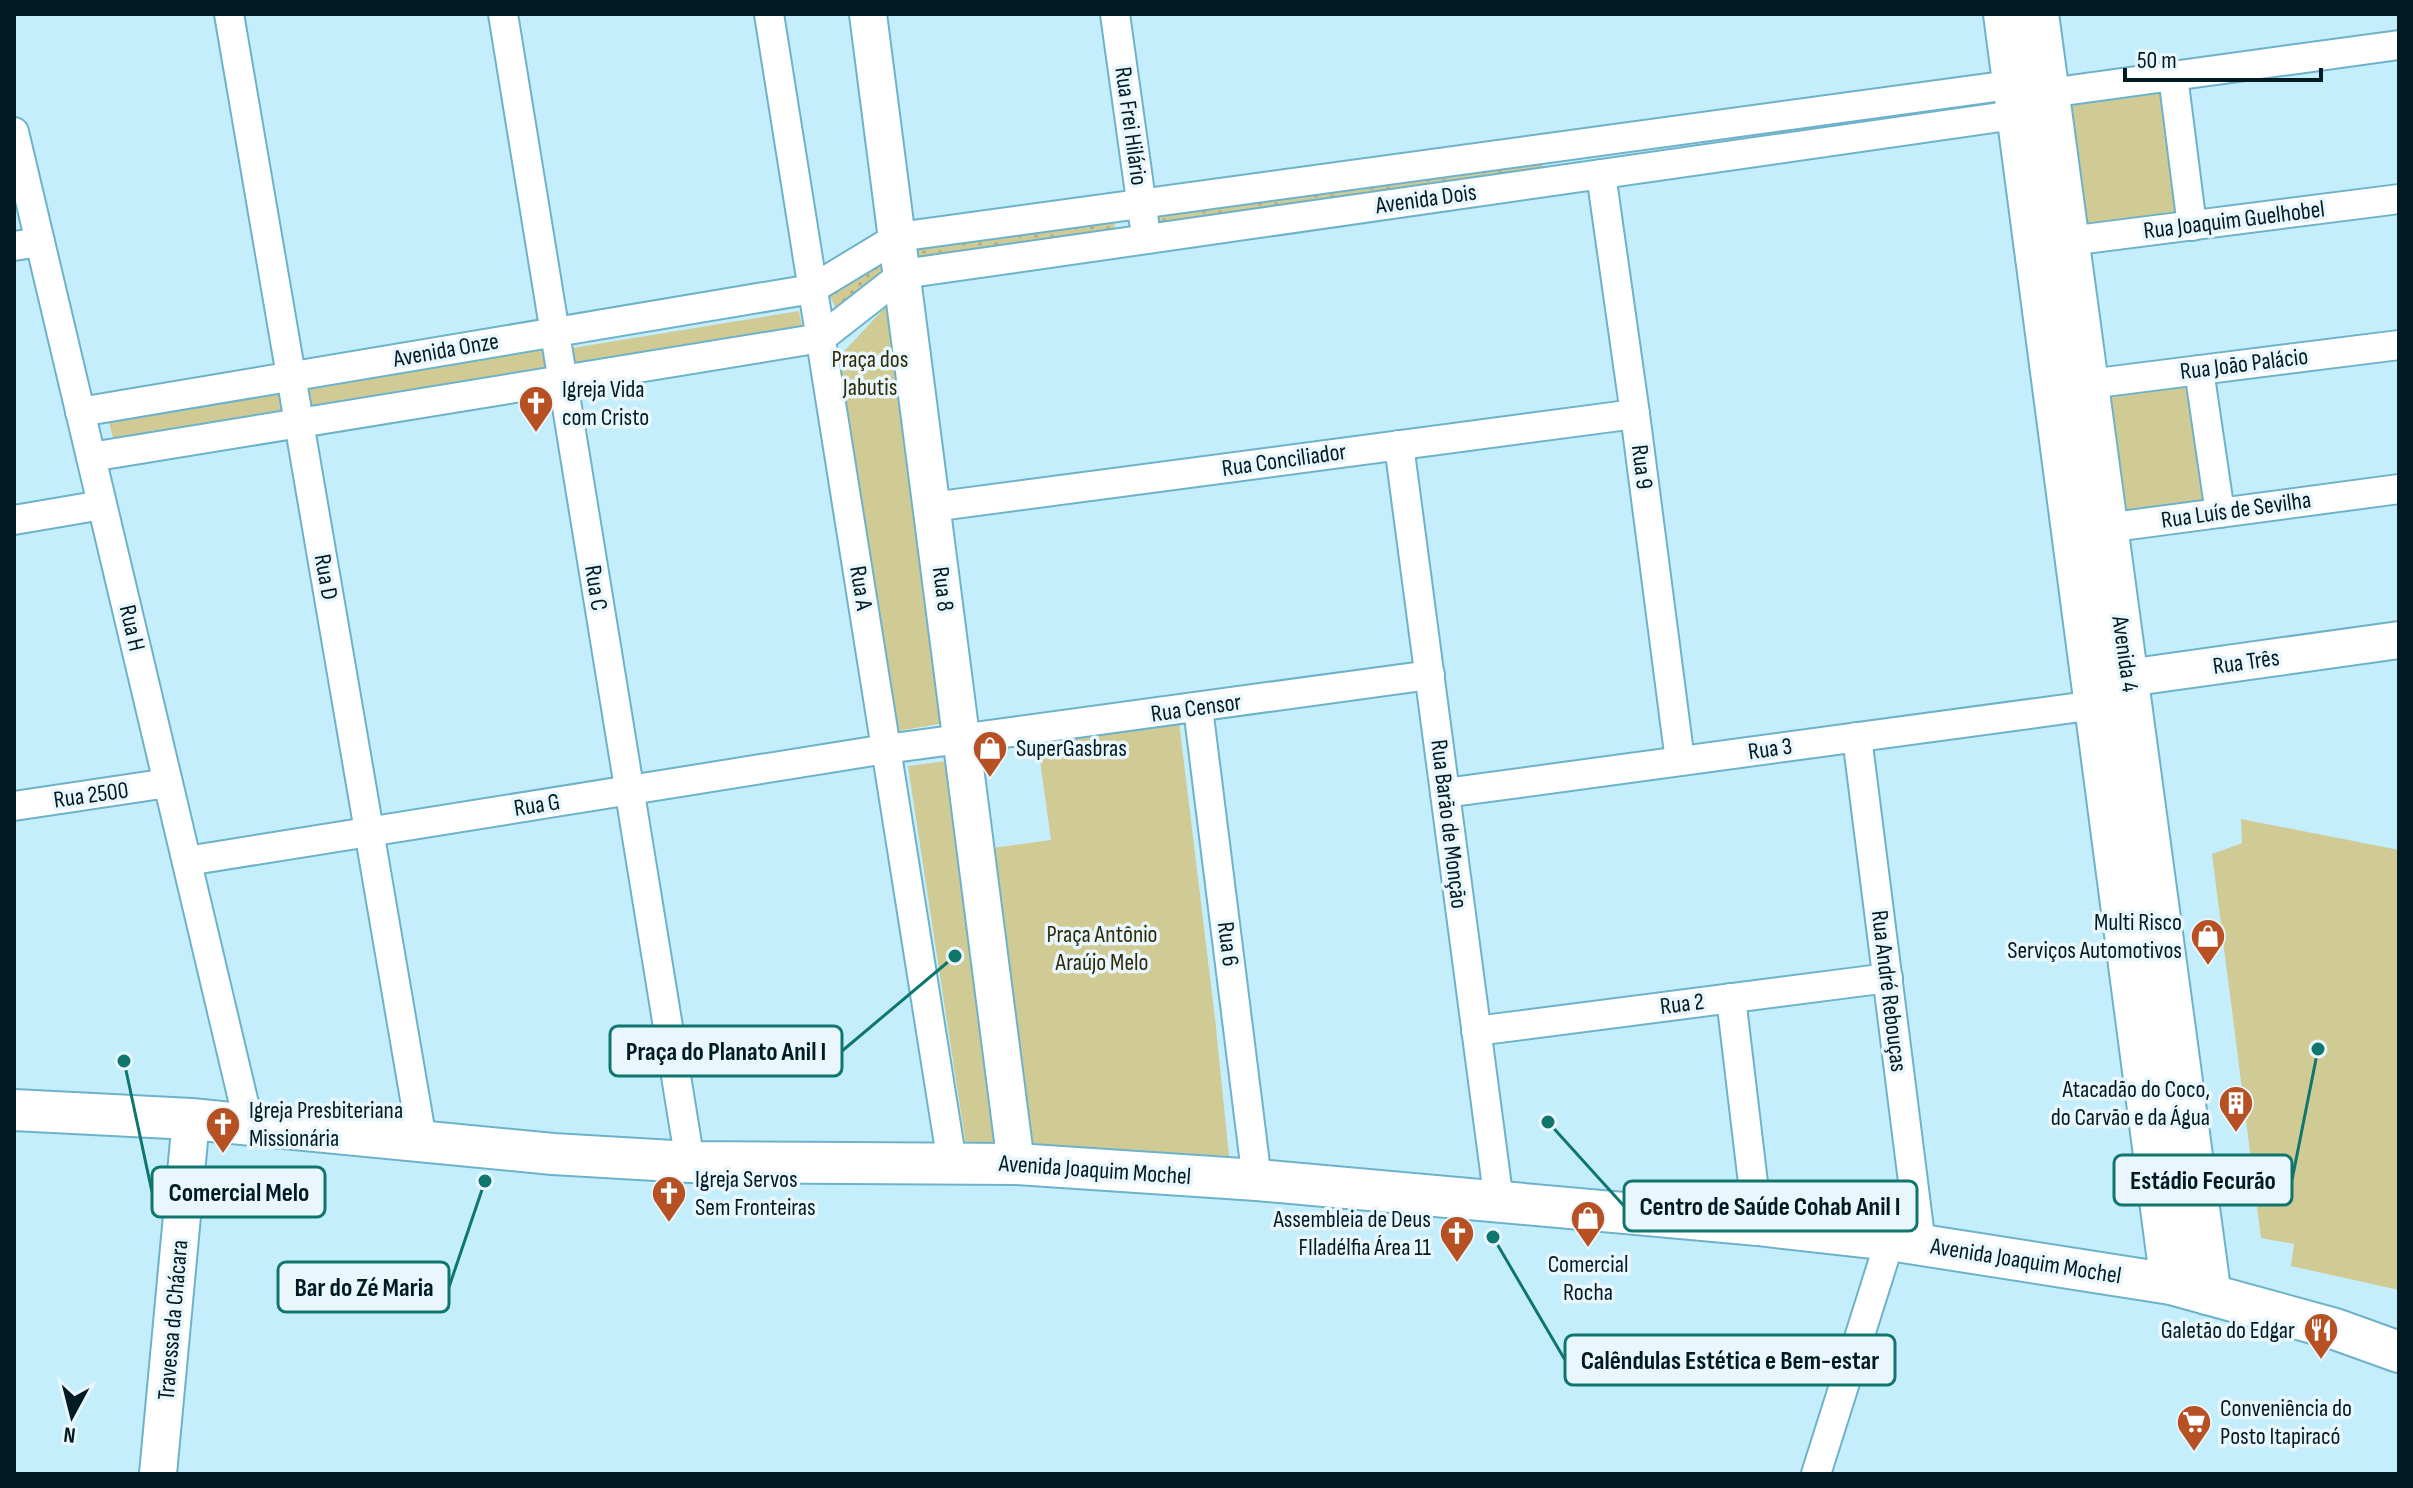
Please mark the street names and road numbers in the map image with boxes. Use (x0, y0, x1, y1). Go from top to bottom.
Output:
street label: Rua Frei Hilário (1108, 65, 1154, 187)
street label: Avenida Dois (1373, 178, 1478, 221)
street label: Rua Joaquim Guelhobel (2142, 194, 2326, 246)
street label: Avenida Onze (390, 326, 501, 374)
street label: Rua João Palácio (2178, 342, 2310, 386)
street label: Rua Conciliador (1220, 437, 1348, 483)
street label: Rua 9 (1625, 443, 1659, 491)
street label: Rua Luís de Sevilha (2159, 485, 2313, 535)
street label: Rua D (308, 552, 344, 602)
street label: Rua C (578, 563, 614, 613)
street label: Rua A (843, 564, 879, 613)
street label: Rua 8 (926, 565, 960, 613)
street label: Rua H (113, 602, 151, 654)
street label: Avenida 4 (2105, 613, 2145, 694)
street label: Rua Três (2211, 643, 2281, 681)
street label: Rua Censor (1149, 687, 1243, 729)
street label: Rua 3 (1746, 732, 1794, 766)
street label: Rua Barão de Monção (1424, 738, 1474, 910)
street label: Rua 2500 (52, 775, 130, 815)
street label: Rua G (512, 787, 562, 823)
street label: Rua André Rebouças (1865, 908, 1913, 1074)
street label: Rua 6 (1211, 920, 1245, 968)
street label: Rua 2 (1658, 987, 1706, 1021)
street label: Avenida Joaquim Mochel (997, 1149, 1192, 1191)
street label: Avenida Joaquim Mochel (1928, 1231, 2123, 1290)
street label: Travessa da Chácara (152, 1239, 194, 1401)

